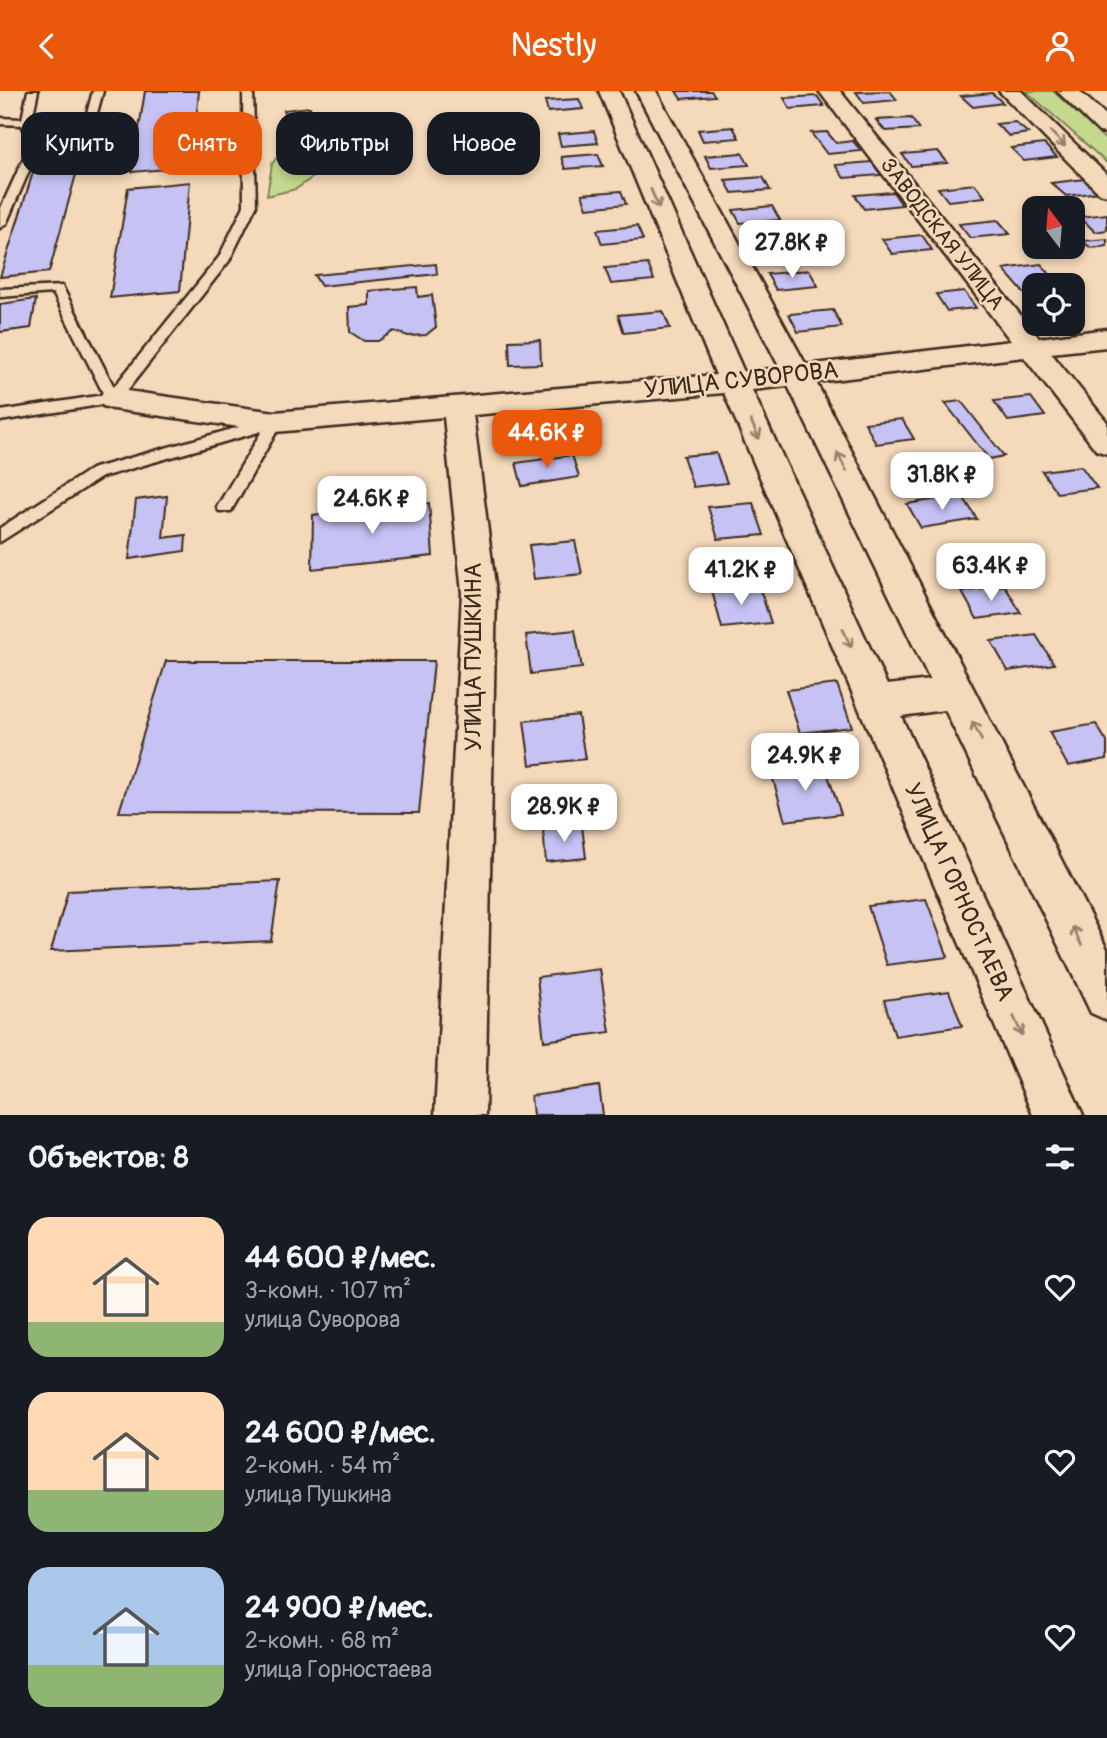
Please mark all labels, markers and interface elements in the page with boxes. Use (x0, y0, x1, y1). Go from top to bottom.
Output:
text: Nestly (511, 26, 596, 66)
icon: back (28, 27, 66, 65)
icon: person (1041, 27, 1079, 65)
chip: Купить (21, 112, 139, 175)
chip: Снять (153, 112, 262, 175)
chip: Фильтры (276, 112, 413, 175)
chip: Новое (427, 112, 540, 175)
one-way arrow (1049, 131, 1066, 148)
street label: ЗАВОДСКАЯ УЛИЦА (874, 152, 1010, 316)
one-way arrow (649, 188, 662, 209)
north arrow (1022, 196, 1085, 259)
map controls (1022, 196, 1085, 336)
pin: 27.8K ₽ (727, 221, 857, 280)
text: 27.8K ₽ (755, 228, 829, 257)
button: locate (1022, 273, 1085, 336)
street label: УЛИЦА СУВОРОВА (642, 355, 840, 405)
pin: 44.6K ₽ (482, 411, 612, 470)
text: 44.6K ₽ (508, 418, 586, 447)
one-way arrow (749, 419, 762, 440)
one-way arrow (834, 452, 848, 473)
pin: 31.8K ₽ (877, 453, 1007, 512)
text: 31.8K ₽ (906, 460, 978, 489)
pin: 24.6K ₽ (307, 477, 437, 536)
text: 24.6K ₽ (333, 484, 411, 513)
pin: 63.4K ₽ (926, 543, 1056, 603)
pin: 41.2K ₽ (676, 547, 806, 607)
text: 63.4K ₽ (952, 551, 1030, 580)
text: 41.2K ₽ (705, 555, 777, 584)
street label: УЛИЦА ПУШКИНА (459, 563, 488, 751)
one-way arrow (841, 627, 854, 648)
one-way arrow (970, 721, 983, 742)
pin: 24.9K ₽ (740, 733, 870, 793)
text: 24.9K ₽ (767, 741, 843, 770)
street label: УЛИЦА ГОРНОСТАЕВА (898, 779, 1020, 1005)
pin: 28.9K ₽ (499, 785, 629, 844)
text: 28.9K ₽ (527, 792, 601, 821)
one-way arrow (1070, 926, 1083, 947)
one-way arrow (1012, 1014, 1025, 1036)
icon: filters (1041, 1138, 1079, 1176)
text: Объектов: 8 (28, 1139, 189, 1176)
text: 44 600 ₽/мес. (245, 1239, 436, 1276)
icon: home (84, 1245, 168, 1329)
icon: heart (1041, 1268, 1079, 1306)
text: 3-комн. · 107 m² (245, 1276, 411, 1305)
text: улица Суворова (245, 1305, 400, 1334)
text: 24 600 ₽/мес. (245, 1414, 436, 1451)
icon: home (84, 1420, 168, 1504)
icon: heart (1041, 1443, 1079, 1481)
text: 2-комн. · 54 m² (245, 1451, 400, 1480)
text: улица Пушкина (245, 1480, 391, 1509)
text: 24 900 ₽/мес. (245, 1589, 434, 1626)
icon: home (84, 1595, 168, 1679)
icon: heart (1041, 1618, 1079, 1656)
text: 2-комн. · 68 m² (245, 1626, 399, 1655)
text: улица Горностаева (245, 1655, 432, 1684)

